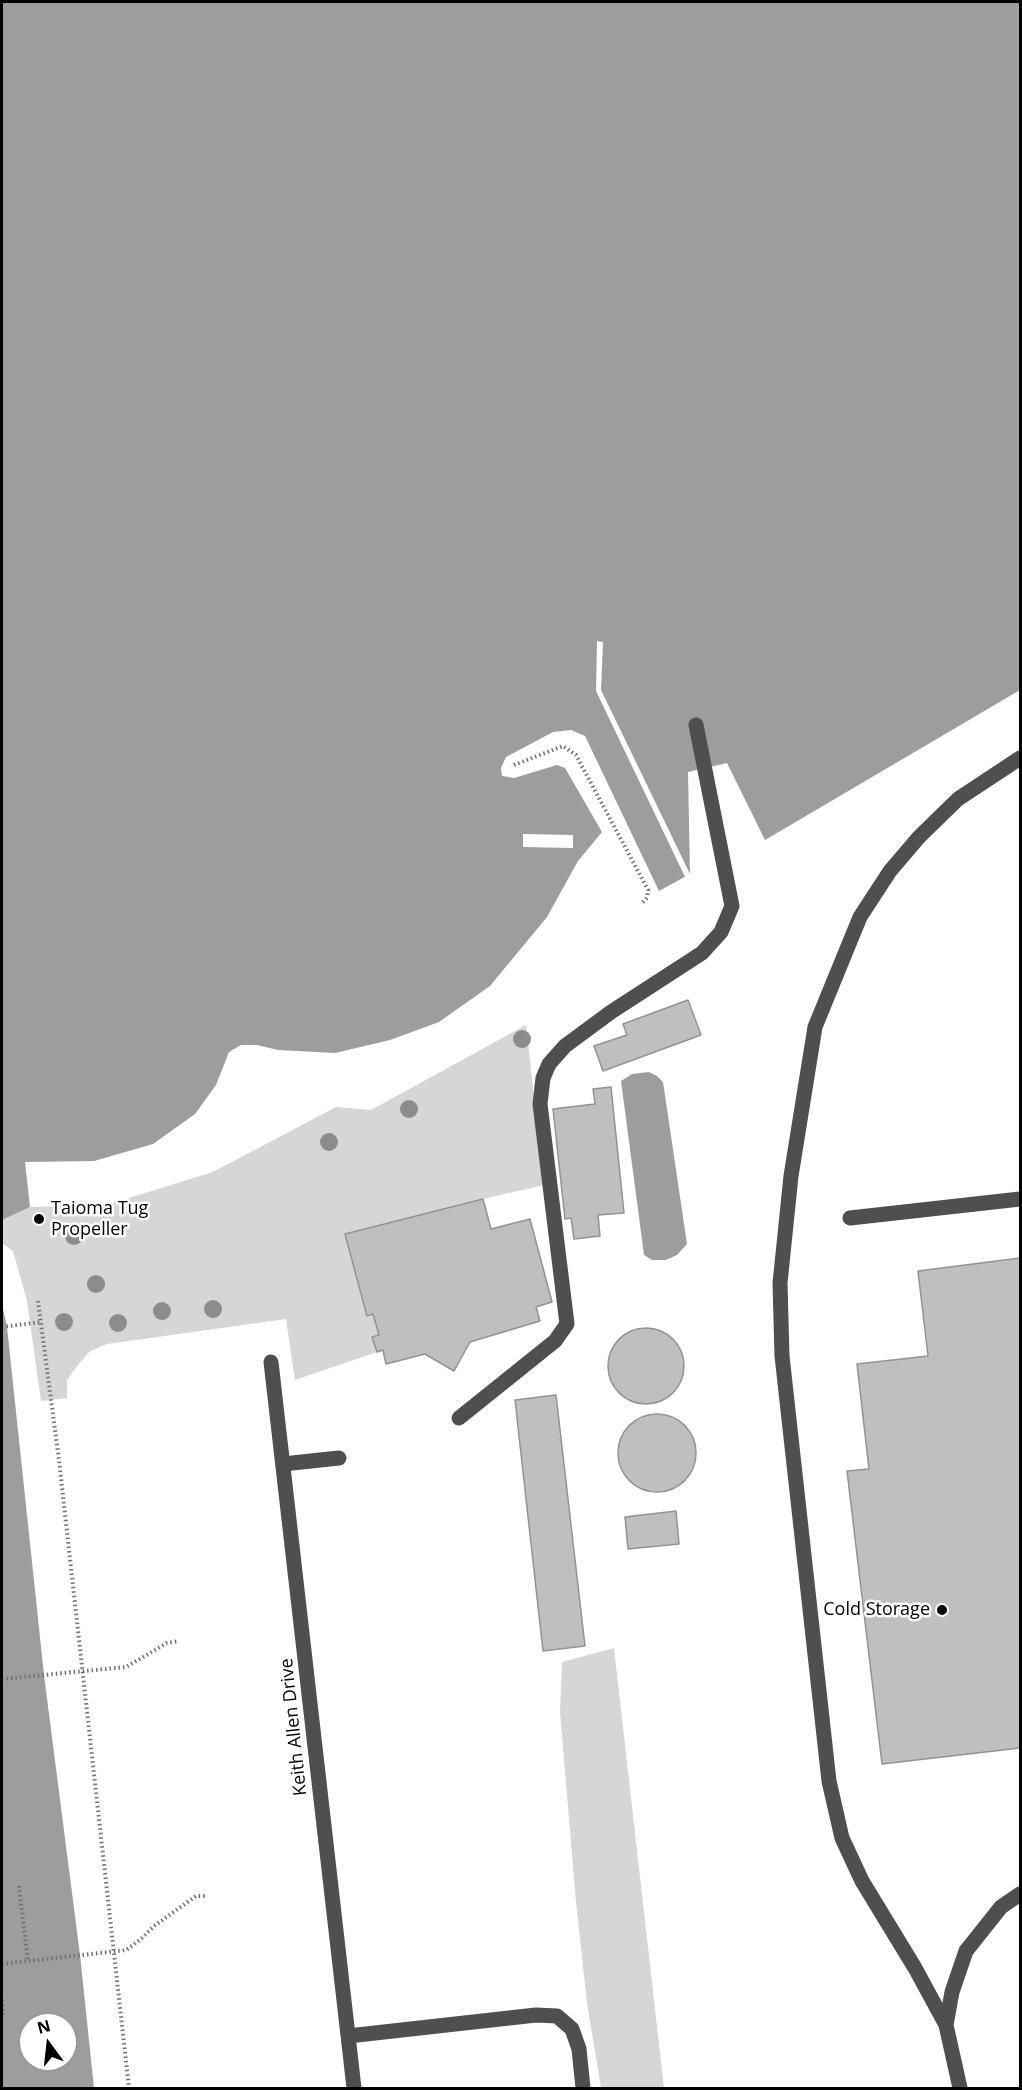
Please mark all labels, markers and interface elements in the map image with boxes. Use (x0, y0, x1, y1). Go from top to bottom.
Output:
place label: Taioma Tug Propeller (51, 1198, 148, 1240)
marker: Taioma Tug Propeller (32, 1212, 46, 1226)
place label: Cold Storage (823, 1599, 930, 1621)
marker: Cold Storage (935, 1603, 949, 1617)
street label: Keith Allen Drive (276, 1657, 312, 1797)
north arrow (18, 2012, 78, 2072)
text: N (35, 2014, 53, 2039)

